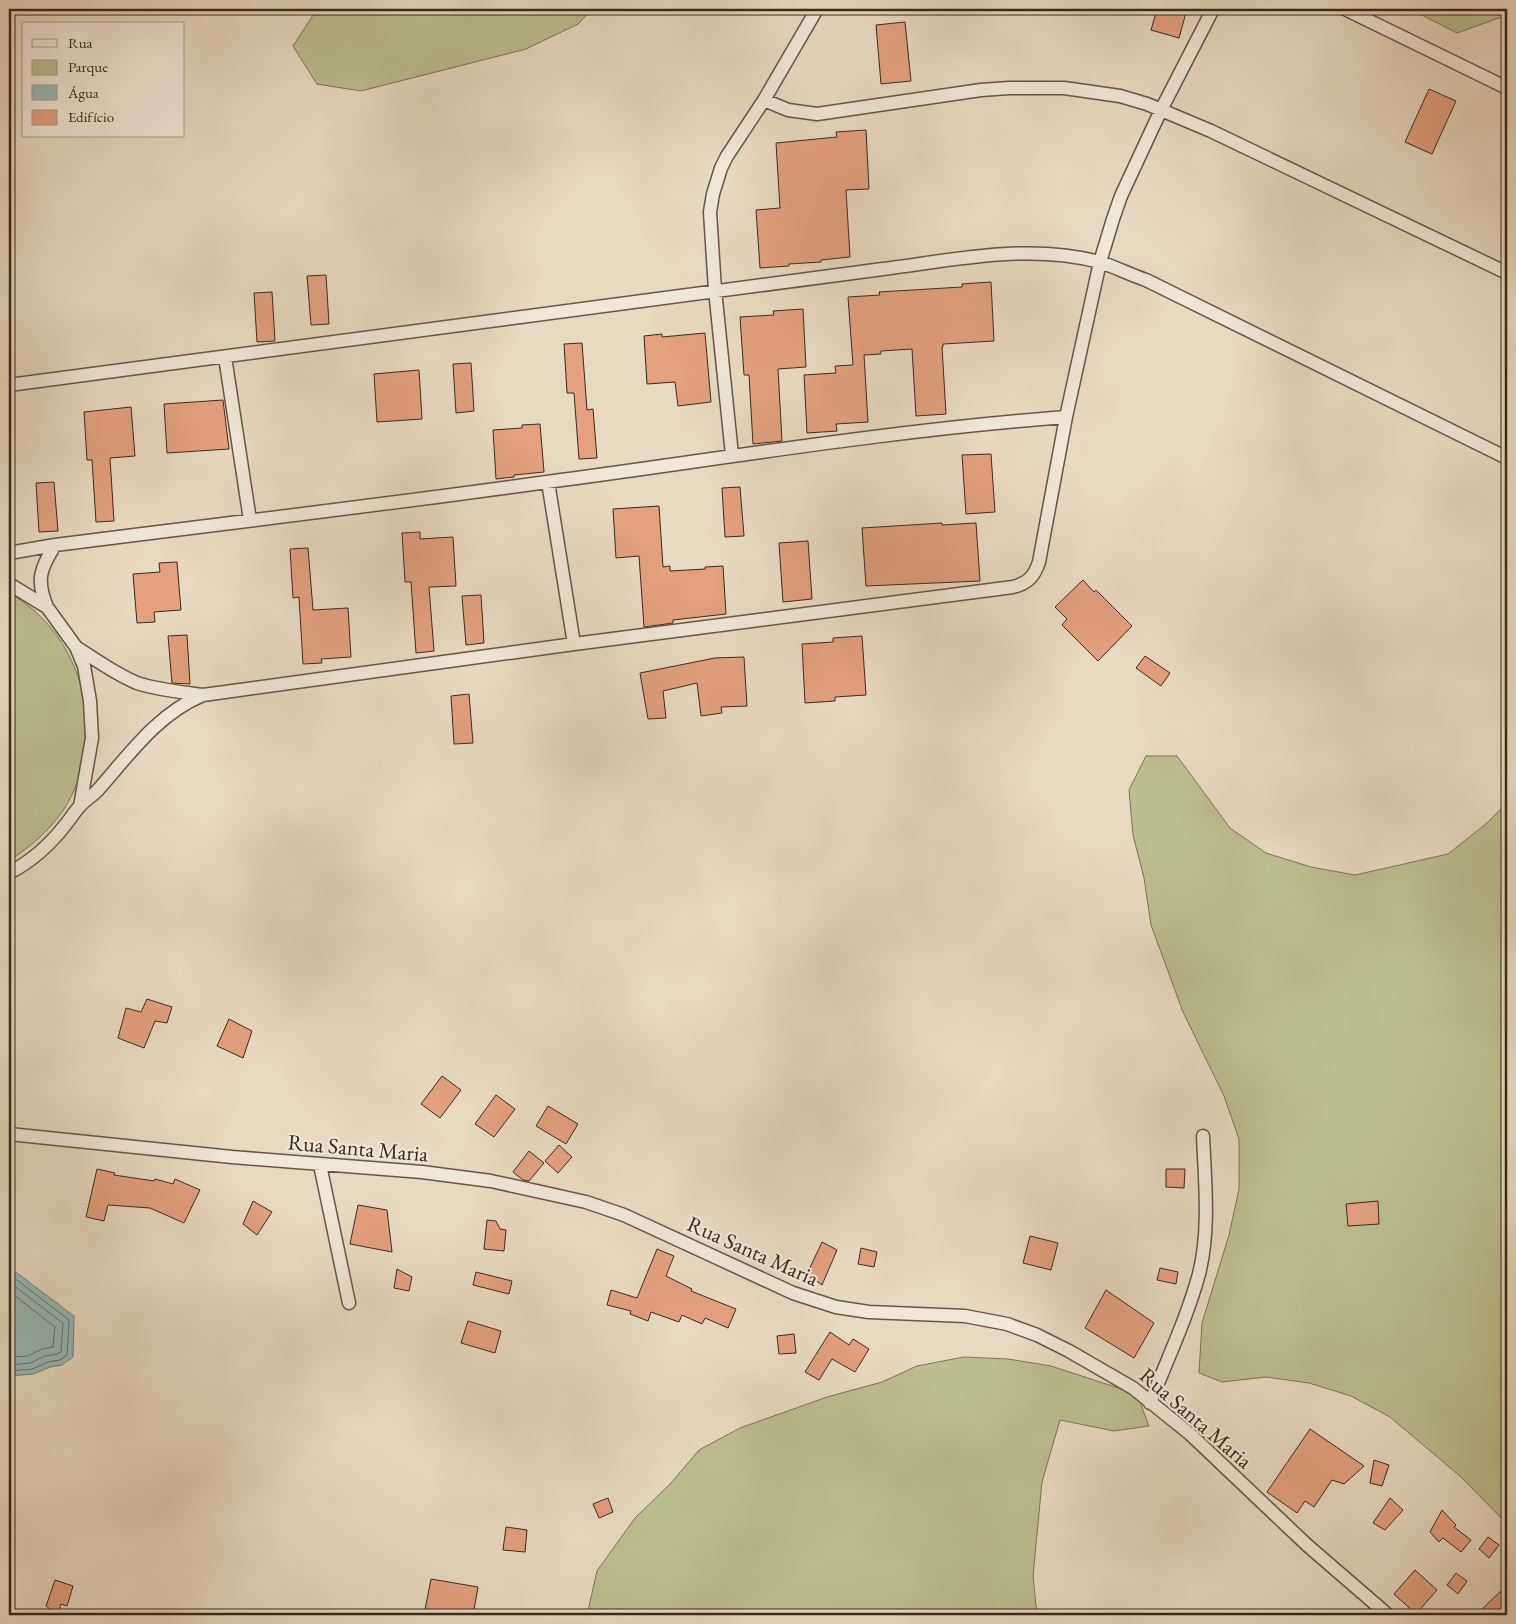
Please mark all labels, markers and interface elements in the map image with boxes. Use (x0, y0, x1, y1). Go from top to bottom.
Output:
legend (22, 22, 185, 138)
text: Rua (68, 33, 93, 52)
text: Parque (68, 57, 108, 76)
text: Água (67, 83, 99, 102)
text: Edifício (68, 107, 114, 126)
street label: Rua Santa Maria (287, 1127, 430, 1169)
street label: Rua Santa Maria (683, 1209, 823, 1293)
street label: Rua Santa Maria (1133, 1361, 1259, 1475)

